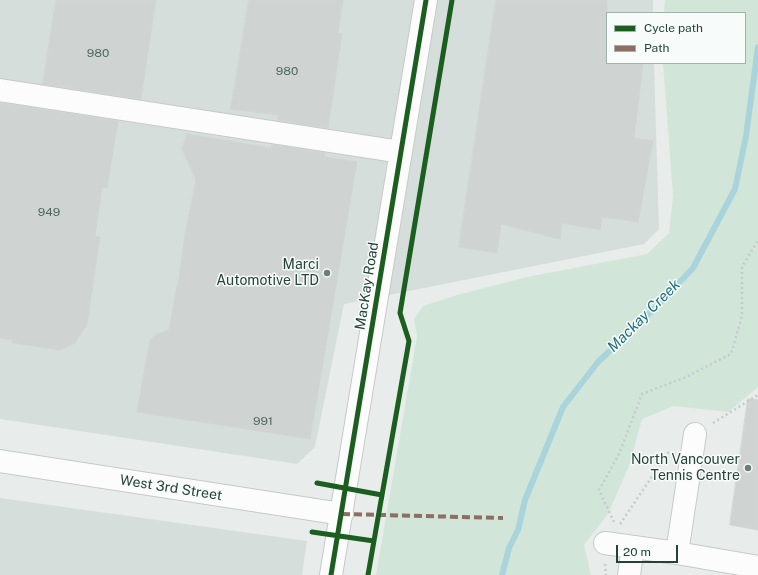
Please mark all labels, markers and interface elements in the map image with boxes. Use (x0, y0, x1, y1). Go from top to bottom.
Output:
legend (606, 12, 746, 64)
text: Cycle path (644, 21, 703, 35)
text: Path (644, 41, 670, 55)
house number: 980 (87, 46, 109, 60)
house number: 980 (276, 64, 298, 78)
house number: 949 (38, 205, 60, 219)
street label: MacKay Road (352, 241, 382, 331)
place label: Marci Automotive LTD (216, 257, 319, 290)
marker: Marci Automotive LTD (322, 268, 332, 278)
water label: Mackay Creek (604, 276, 684, 356)
house number: 991 (253, 414, 273, 428)
place label: North Vancouver Tennis Centre (631, 452, 740, 484)
marker: North Vancouver Tennis Centre (743, 463, 753, 473)
street label: West 3rd Street (119, 472, 223, 504)
scale bar (618, 537, 680, 563)
text: 20 m (623, 545, 651, 559)

